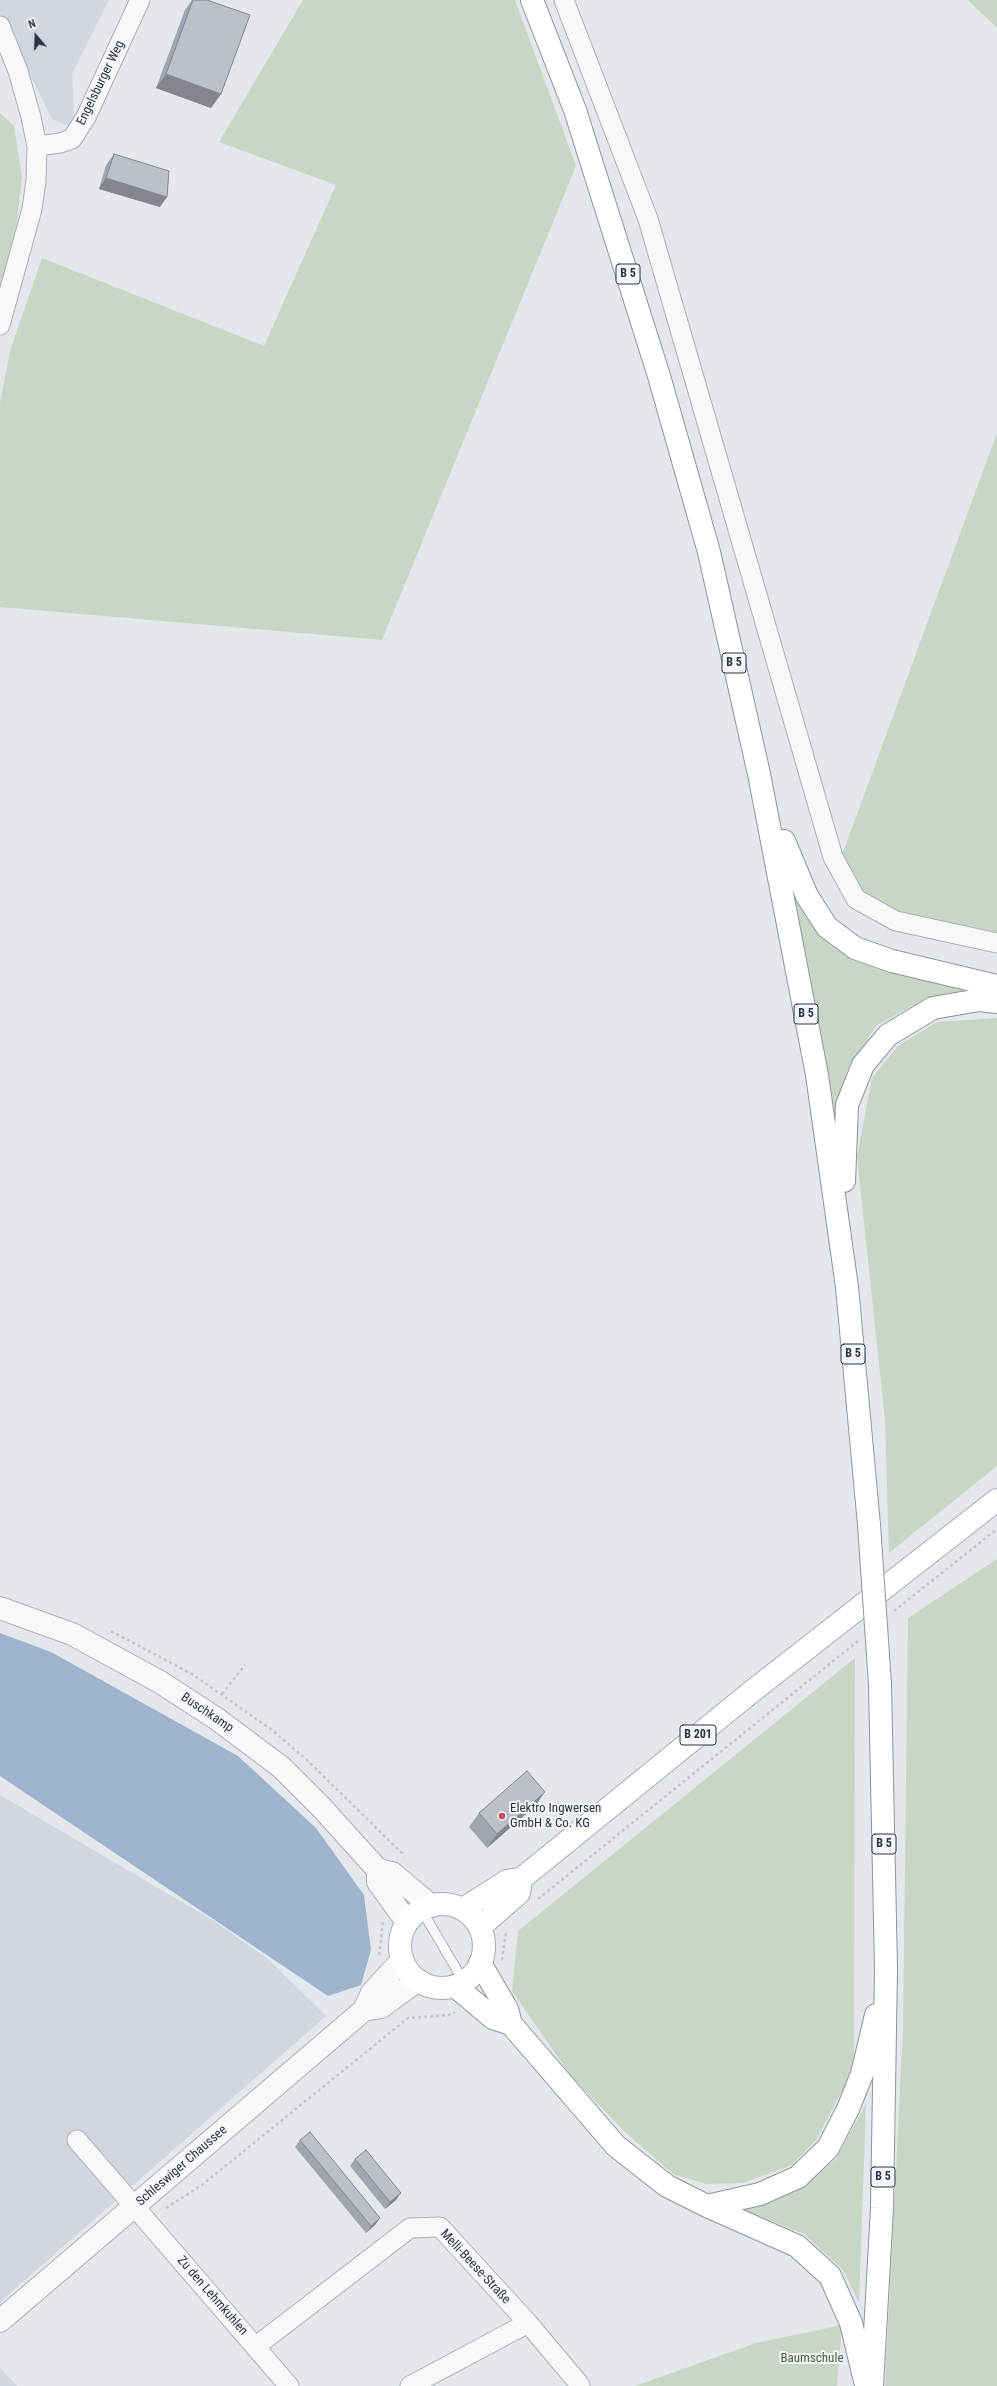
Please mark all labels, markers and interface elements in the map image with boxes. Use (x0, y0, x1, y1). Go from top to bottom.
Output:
north arrow (16, 16, 56, 56)
text: N (27, 17, 37, 31)
street label: Engelsburger Weg (74, 38, 128, 128)
road number: B 5 (616, 264, 640, 284)
road number: B 5 (722, 653, 746, 673)
road number: B 5 (794, 1004, 818, 1024)
road number: B 5 (841, 1344, 865, 1364)
street label: Buschkamp (178, 1690, 236, 1736)
road number: B 201 (680, 1725, 716, 1745)
place label: Elektro Ingwersen GmbH & Co. KG (510, 1801, 601, 1832)
marker: Elektro Ingwersen GmbH & Co. KG (497, 1811, 507, 1821)
road number: B 5 (872, 1834, 896, 1854)
street label: Schleswiger Chaussee (133, 2122, 231, 2210)
road number: B 5 (871, 2167, 895, 2187)
street label: Melli-Beese-Straße (437, 2227, 513, 2307)
street label: Zu den Lehmkuhlen (173, 2253, 251, 2339)
park label: Baumschule (781, 2351, 843, 2367)

